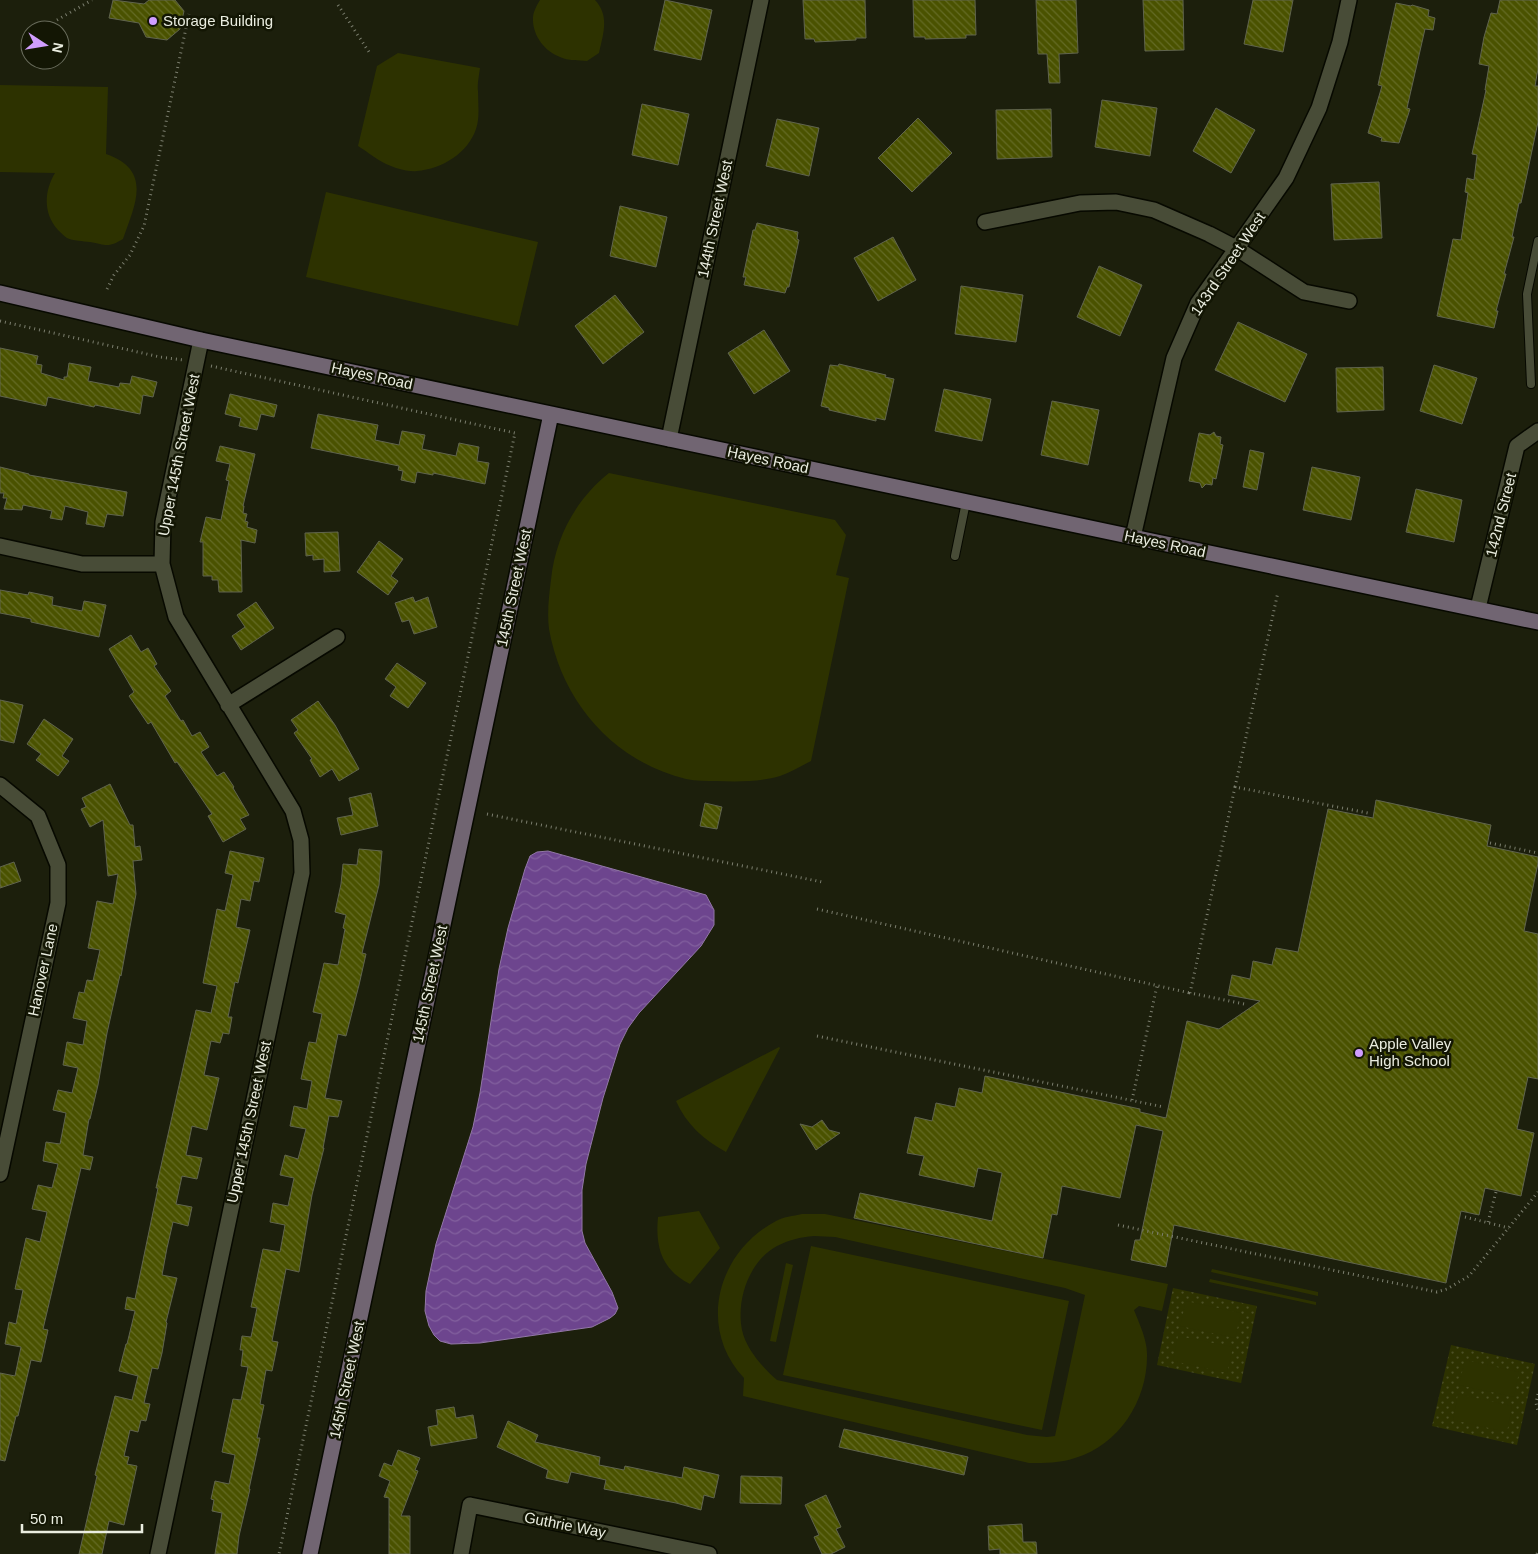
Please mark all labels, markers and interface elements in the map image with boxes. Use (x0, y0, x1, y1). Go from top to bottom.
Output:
place label: Storage Building (163, 12, 273, 29)
marker: Storage Building (147, 15, 159, 27)
north arrow (20, 20, 70, 70)
text: N (49, 41, 67, 54)
street label: 144th Street West (694, 158, 735, 279)
street label: 143rd Street West (1187, 208, 1269, 318)
street label: Hayes Road (330, 359, 414, 392)
street label: Upper 145th Street West (154, 372, 203, 537)
street label: Hayes Road (726, 443, 810, 476)
street label: 142nd Street (1482, 470, 1519, 559)
street label: 145th Street West (493, 527, 534, 648)
street label: Hayes Road (1123, 527, 1207, 560)
street label: Hanover Lane (24, 922, 61, 1018)
street label: 145th Street West (409, 923, 450, 1044)
place label: Apple Valley High School (1369, 1035, 1452, 1069)
street label: Upper 145th Street West (223, 1039, 274, 1204)
marker: Apple Valley High School (1353, 1047, 1365, 1059)
street label: 145th Street West (326, 1319, 367, 1440)
scale bar (22, 1502, 142, 1534)
street label: Guthrie Way (523, 1508, 608, 1541)
text: 50 m (30, 1510, 63, 1527)

